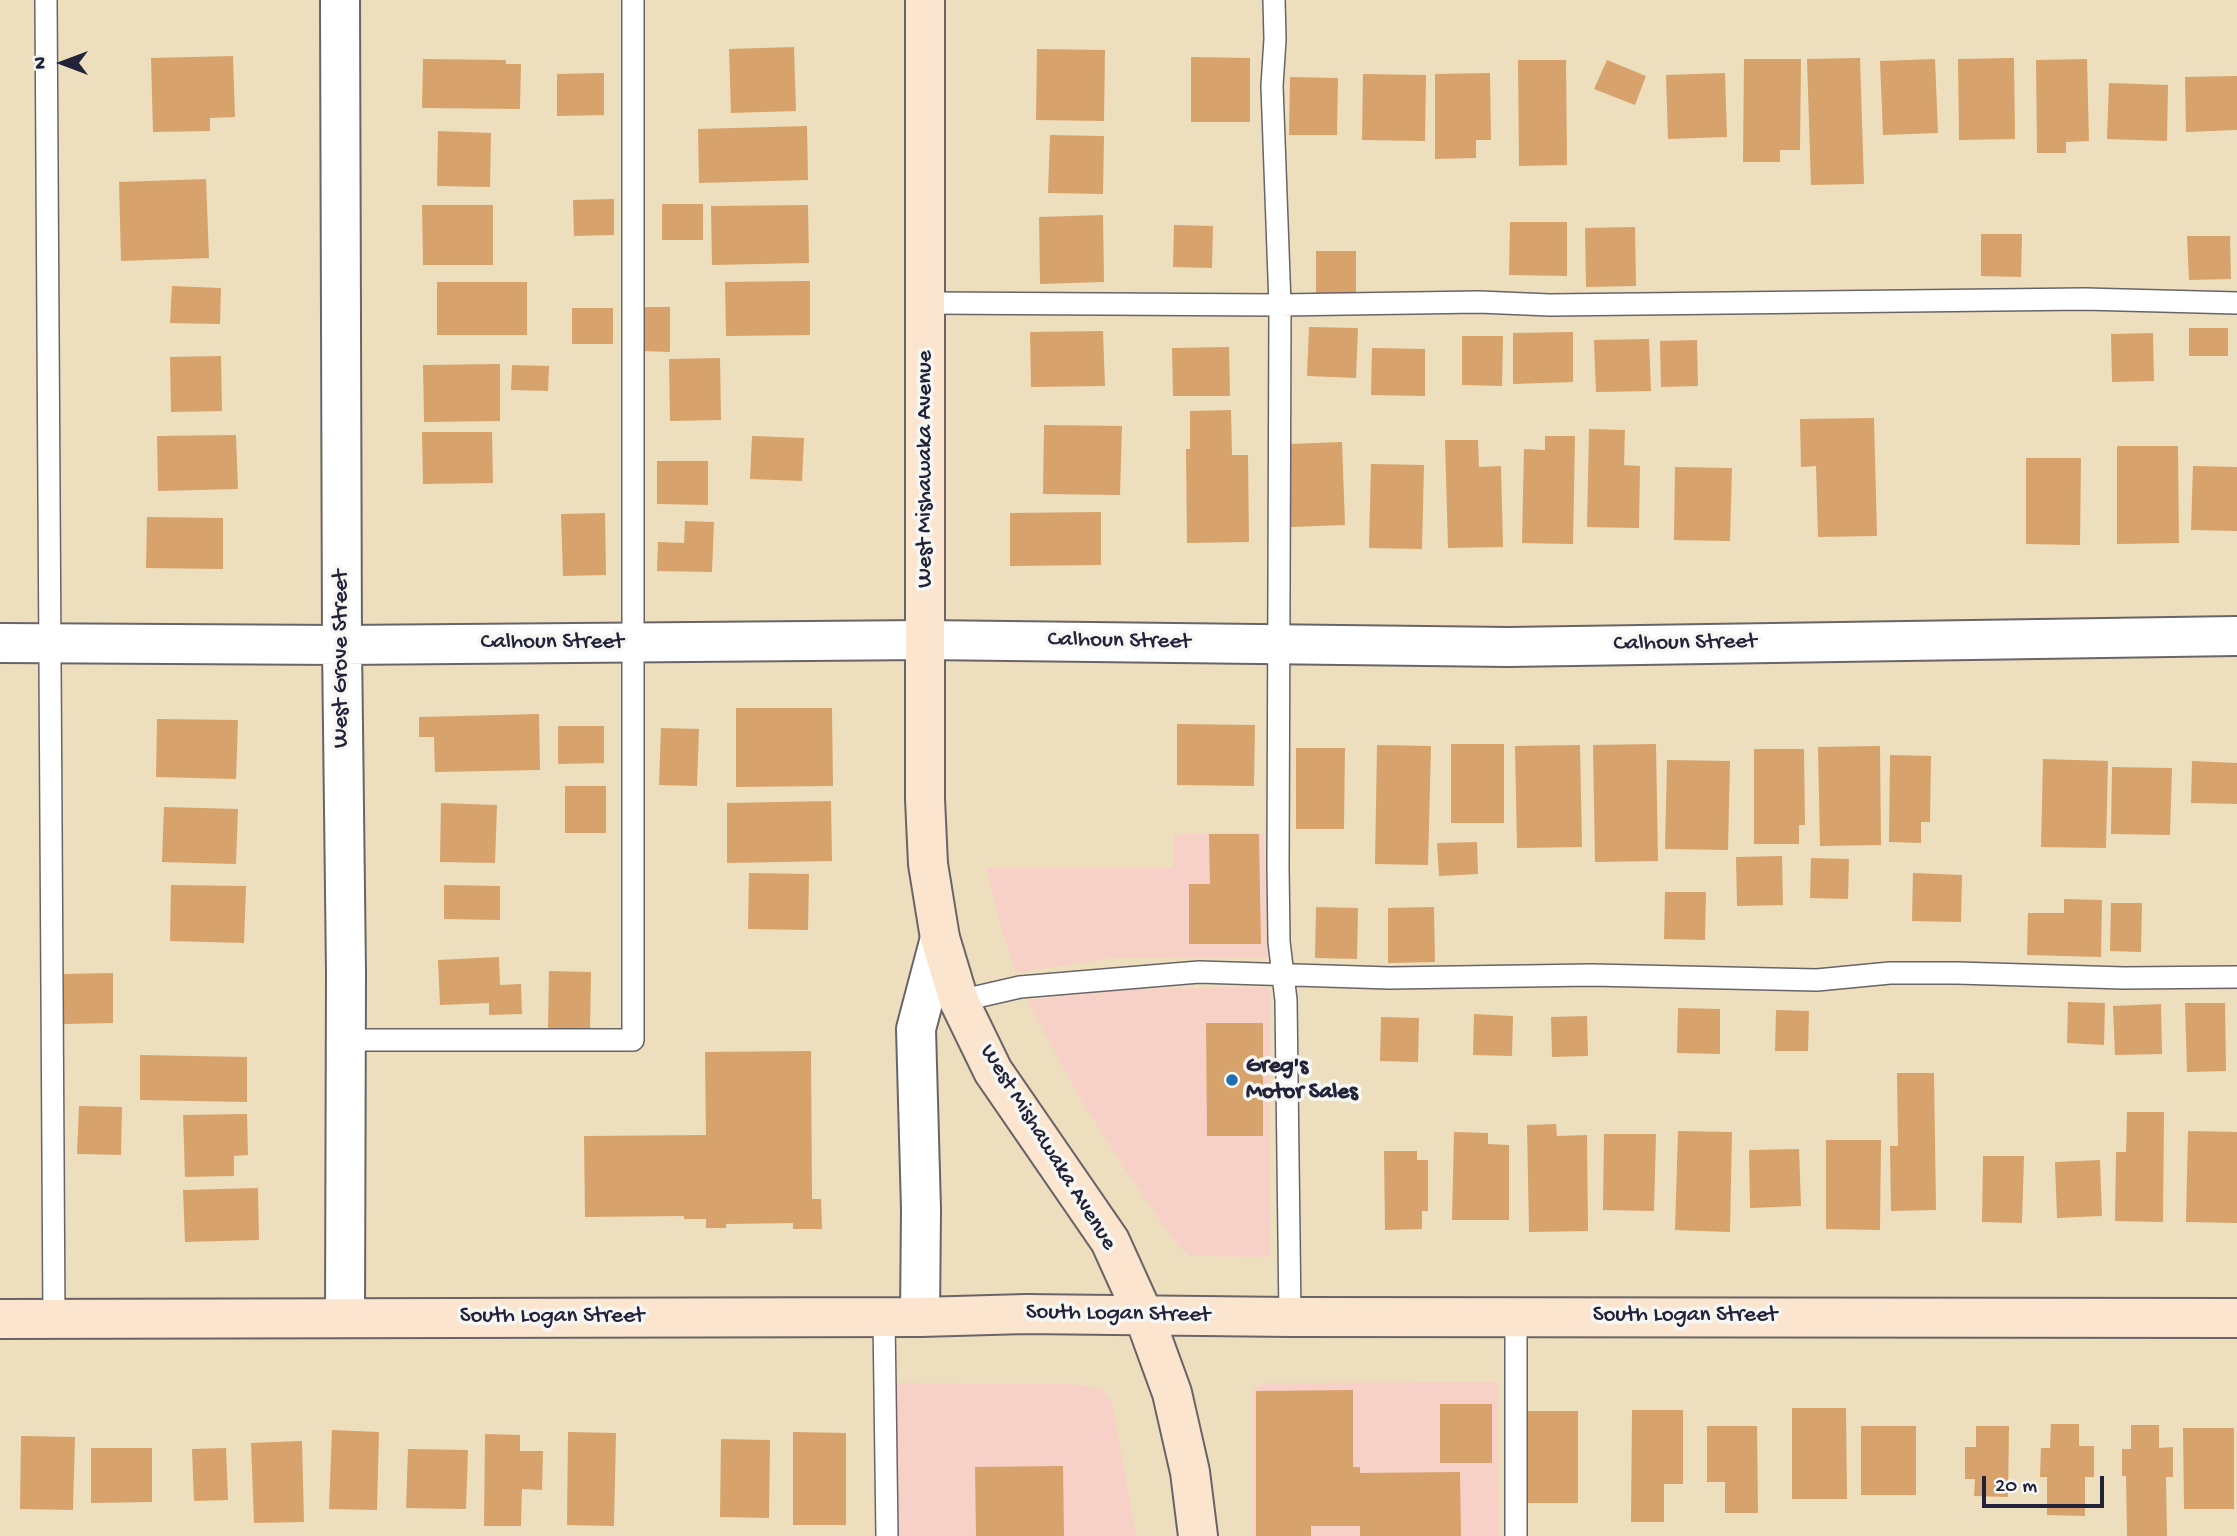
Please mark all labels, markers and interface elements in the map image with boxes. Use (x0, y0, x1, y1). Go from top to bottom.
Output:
north arrow (28, 28, 98, 98)
text: N (30, 57, 53, 69)
street label: West Mishawaka Avenue (912, 350, 940, 588)
street label: West Grove Street (328, 570, 356, 748)
street label: Calhoun Street (1047, 627, 1191, 657)
street label: Calhoun Street (480, 629, 624, 657)
street label: Calhoun Street (1613, 629, 1757, 659)
street label: West Mishawaka Avenue (972, 1040, 1122, 1256)
place label: Greg's Motor Sales (1246, 1053, 1358, 1107)
marker: Greg's Motor Sales (1224, 1072, 1240, 1088)
street label: South Logan Street (1026, 1300, 1210, 1330)
street label: South Logan Street (1593, 1302, 1777, 1330)
street label: South Logan Street (460, 1303, 644, 1331)
scale bar (1985, 1462, 2108, 1506)
text: 20 m (1995, 1475, 2037, 1500)

